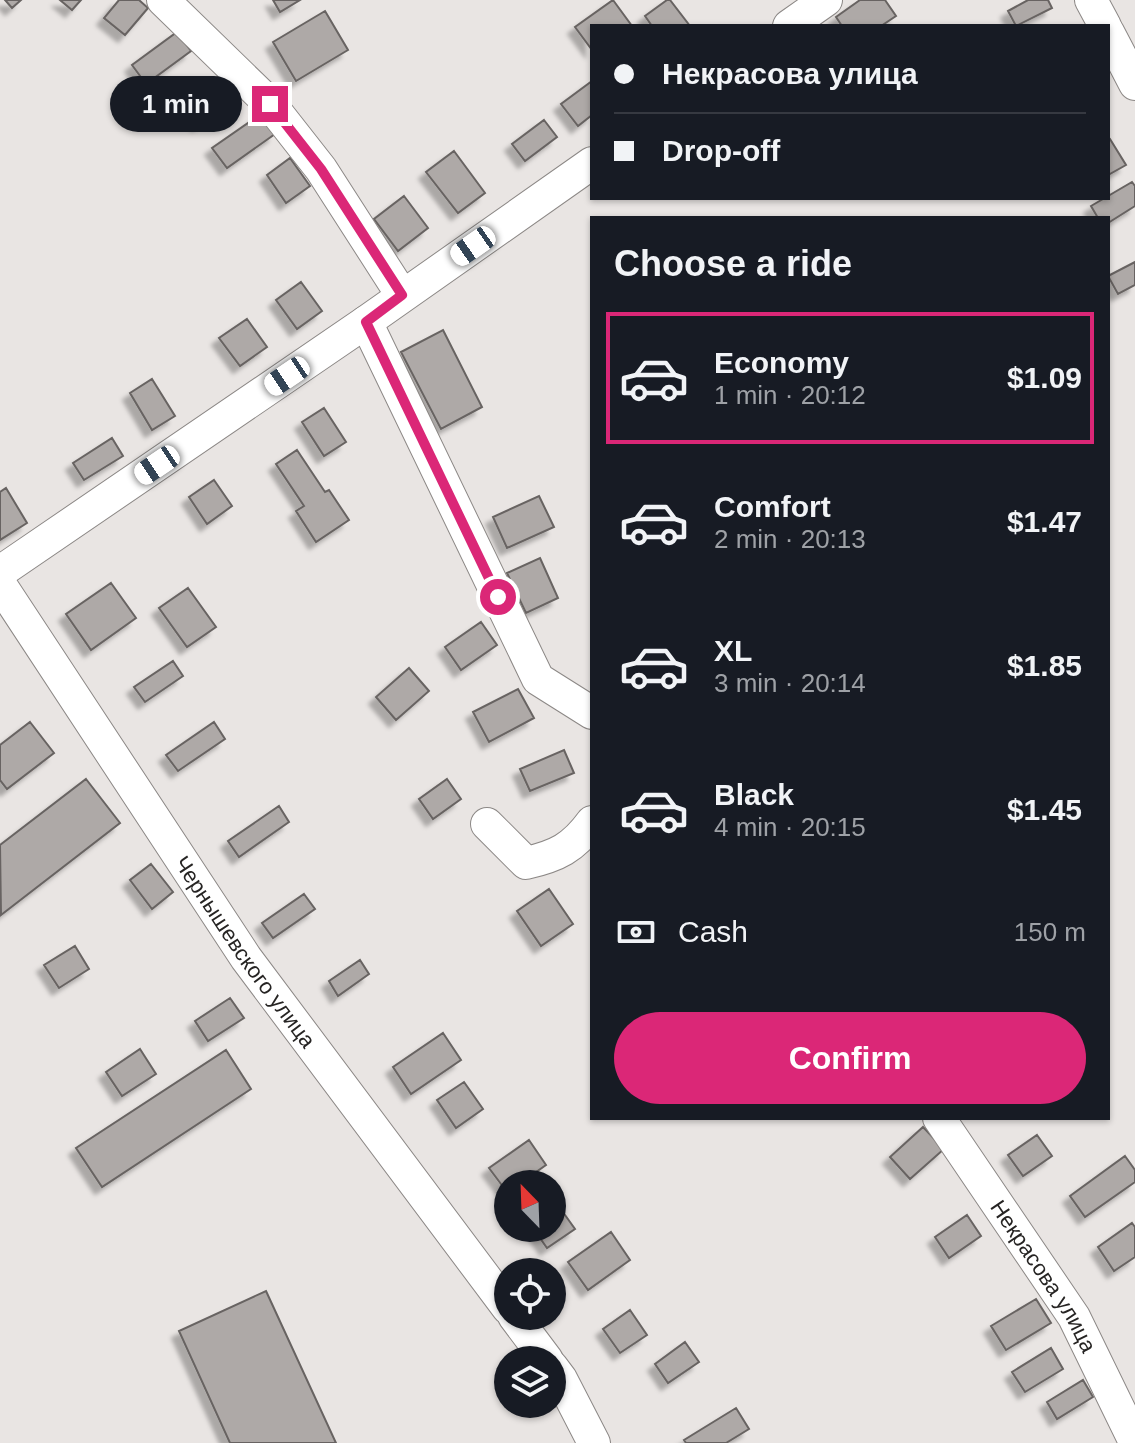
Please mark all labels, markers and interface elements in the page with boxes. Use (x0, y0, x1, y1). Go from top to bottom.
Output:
text: Некрасова улица (662, 57, 918, 90)
callout: 1 min (110, 76, 242, 132)
route end (252, 86, 288, 122)
text: 1 min (142, 89, 210, 119)
text: Drop-off (662, 134, 780, 167)
car (446, 222, 500, 270)
text: Choose a ride (614, 243, 852, 284)
icon: car (618, 342, 690, 414)
text: Economy (714, 346, 849, 379)
car (260, 353, 314, 399)
text: $1.09 (1007, 361, 1082, 394)
text: 1 min · 20:12 (714, 380, 866, 410)
car (130, 442, 184, 488)
icon: car (618, 486, 690, 558)
text: Comfort (714, 490, 831, 523)
text: $1.47 (1007, 505, 1082, 538)
text: 2 min · 20:13 (714, 524, 866, 554)
route start (480, 579, 516, 615)
icon: car (618, 630, 690, 702)
text: XL (714, 634, 752, 667)
text: $1.85 (1007, 649, 1082, 682)
text: 3 min · 20:14 (714, 668, 866, 698)
icon: car (618, 774, 690, 846)
text: Black (714, 778, 794, 811)
text: $1.45 (1007, 793, 1082, 826)
text: 4 min · 20:15 (714, 812, 866, 842)
street label: Чернышевского улица (169, 851, 321, 1053)
icon: cash (614, 910, 658, 954)
text: Cash (678, 915, 748, 948)
text: 150 m (1014, 917, 1086, 947)
button: Confirm (614, 1012, 1086, 1104)
north arrow (494, 1170, 566, 1242)
map controls (494, 1170, 566, 1418)
street label: Некрасова улица (985, 1196, 1102, 1357)
button: locate (494, 1258, 566, 1330)
button: layers (494, 1346, 566, 1418)

